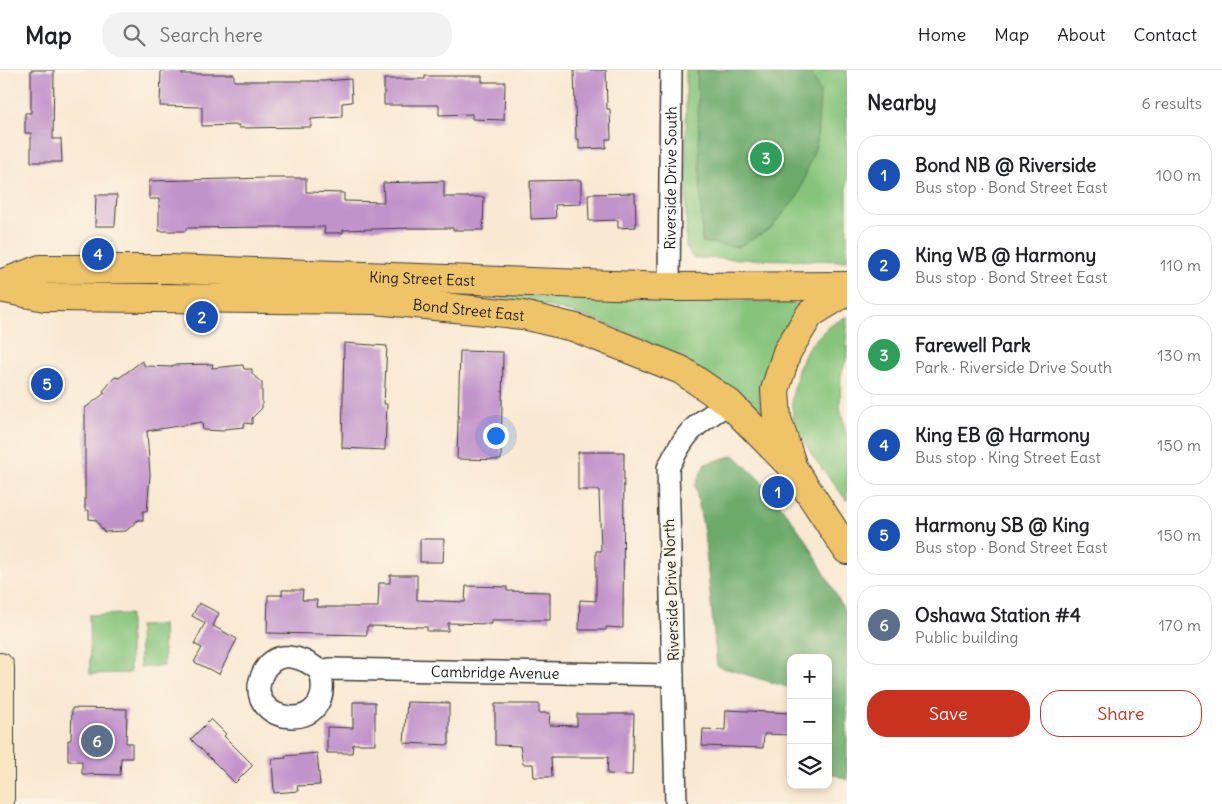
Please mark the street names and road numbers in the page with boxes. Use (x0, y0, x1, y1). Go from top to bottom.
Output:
street label: Riverside Drive South (660, 106, 680, 250)
street label: King Street East (369, 267, 475, 290)
street label: Bond Street East (412, 294, 525, 325)
street label: Riverside Drive North (659, 518, 683, 662)
street label: Cambridge Avenue (431, 661, 560, 683)

